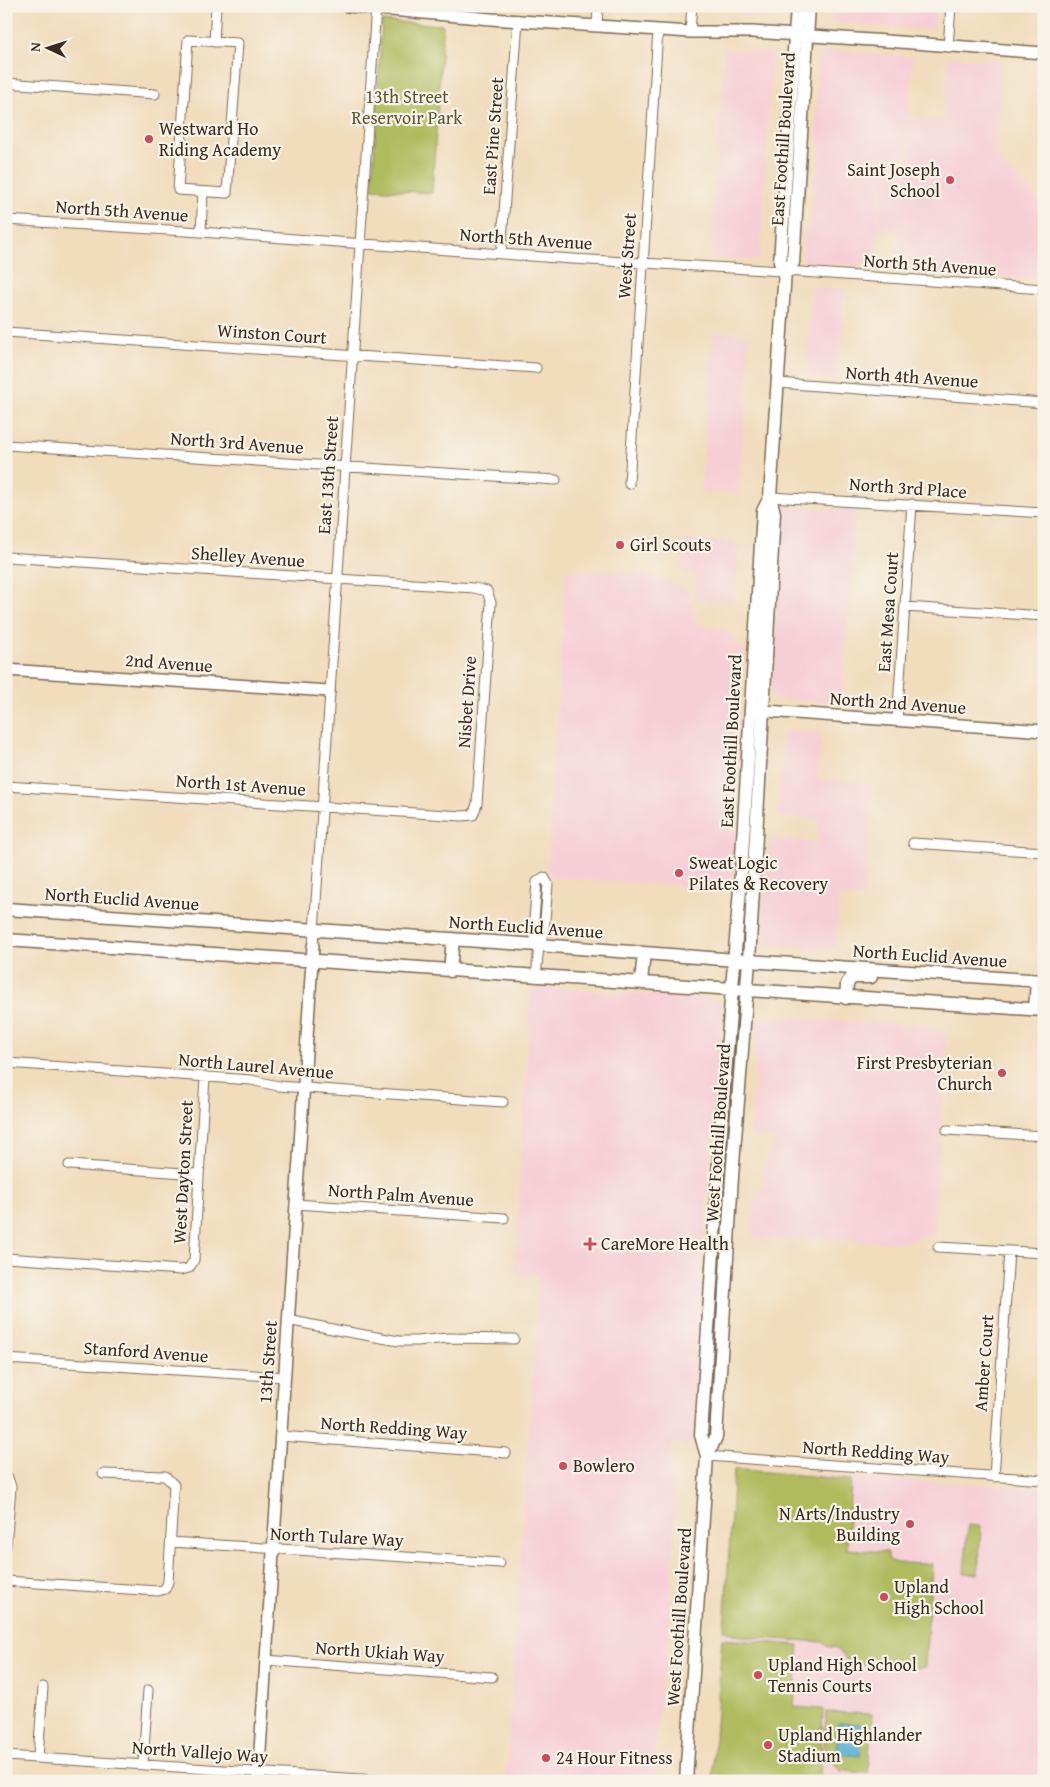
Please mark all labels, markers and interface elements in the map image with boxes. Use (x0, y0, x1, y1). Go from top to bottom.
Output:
north arrow (22, 22, 72, 72)
text: N (25, 41, 45, 52)
street label: East Foothill Boulevard (763, 51, 802, 227)
street label: East Pine Street (475, 76, 510, 196)
park label: 13th Street Reservoir Park (352, 83, 463, 131)
place label: Westward Ho Riding Academy (159, 115, 281, 163)
marker: Westward Ho Riding Academy (143, 133, 155, 145)
place label: Saint Joseph School (847, 156, 940, 204)
marker: Saint Joseph School (944, 174, 956, 186)
street label: North 5th Avenue (55, 192, 189, 229)
street label: West Street (610, 211, 643, 300)
street label: North 5th Avenue (459, 220, 593, 257)
street label: North 5th Avenue (863, 246, 997, 283)
street label: Winston Court (216, 316, 328, 351)
street label: North 4th Avenue (845, 358, 979, 395)
street label: East 13th Street (310, 414, 345, 535)
street label: North 3rd Avenue (169, 424, 305, 461)
street label: North 3rd Place (848, 470, 968, 505)
place label: Girl Scouts (630, 531, 711, 558)
street label: Shelley Avenue (190, 539, 306, 574)
marker: Girl Scouts (614, 539, 626, 551)
street label: East Mesa Court (870, 550, 905, 673)
street label: 2nd Avenue (124, 646, 214, 679)
street label: East Foothill Boulevard (712, 653, 749, 828)
street label: Nisbet Drive (450, 655, 483, 749)
street label: North 2nd Avenue (829, 684, 967, 721)
street label: North 1st Avenue (175, 766, 307, 803)
place label: Sweat Logic Pilates & Recovery (689, 849, 828, 897)
marker: Sweat Logic Pilates & Recovery (673, 867, 685, 879)
street label: North Euclid Avenue (44, 880, 200, 917)
street label: North Euclid Avenue (448, 908, 604, 945)
street label: North Euclid Avenue (852, 937, 1008, 974)
street label: West Foothill Boulevard (698, 1042, 737, 1223)
street label: North Laurel Avenue (177, 1045, 335, 1086)
place label: First Presbyterian Church (857, 1049, 992, 1097)
marker: First Presbyterian Church (996, 1067, 1008, 1079)
street label: West Dayton Street (165, 1099, 200, 1245)
street label: North Palm Avenue (327, 1176, 475, 1213)
place label: CareMore Health (601, 1230, 729, 1257)
marker: CareMore Health (583, 1237, 597, 1251)
street label: Amber Court (967, 1313, 1000, 1412)
street label: 13th Street (251, 1319, 284, 1404)
street label: Stanford Avenue (83, 1334, 209, 1369)
street label: North Redding Way (320, 1409, 468, 1446)
street label: North Redding Way (802, 1433, 950, 1470)
place label: Bowlero (573, 1452, 635, 1479)
marker: Bowlero (557, 1460, 569, 1472)
place label: N Arts/Industry Building (779, 1500, 900, 1548)
marker: N Arts/Industry Building (904, 1518, 916, 1530)
street label: North Tulare Way (269, 1520, 405, 1553)
street label: West Foothill Boulevard (659, 1526, 698, 1707)
place label: Upland High School (894, 1573, 984, 1621)
marker: Upland High School (878, 1591, 890, 1603)
street label: North Ukiah Way (315, 1634, 446, 1669)
place label: Upland High School Tennis Courts (768, 1651, 917, 1699)
marker: Upland High School Tennis Courts (752, 1669, 764, 1681)
place label: Upland Highlander Stadium (778, 1721, 923, 1769)
street label: North Vallejo Way (131, 1733, 269, 1770)
marker: Upland Highlander Stadium (762, 1739, 774, 1751)
place label: 24 Hour Fitness (556, 1744, 673, 1771)
marker: 24 Hour Fitness (540, 1752, 552, 1764)

